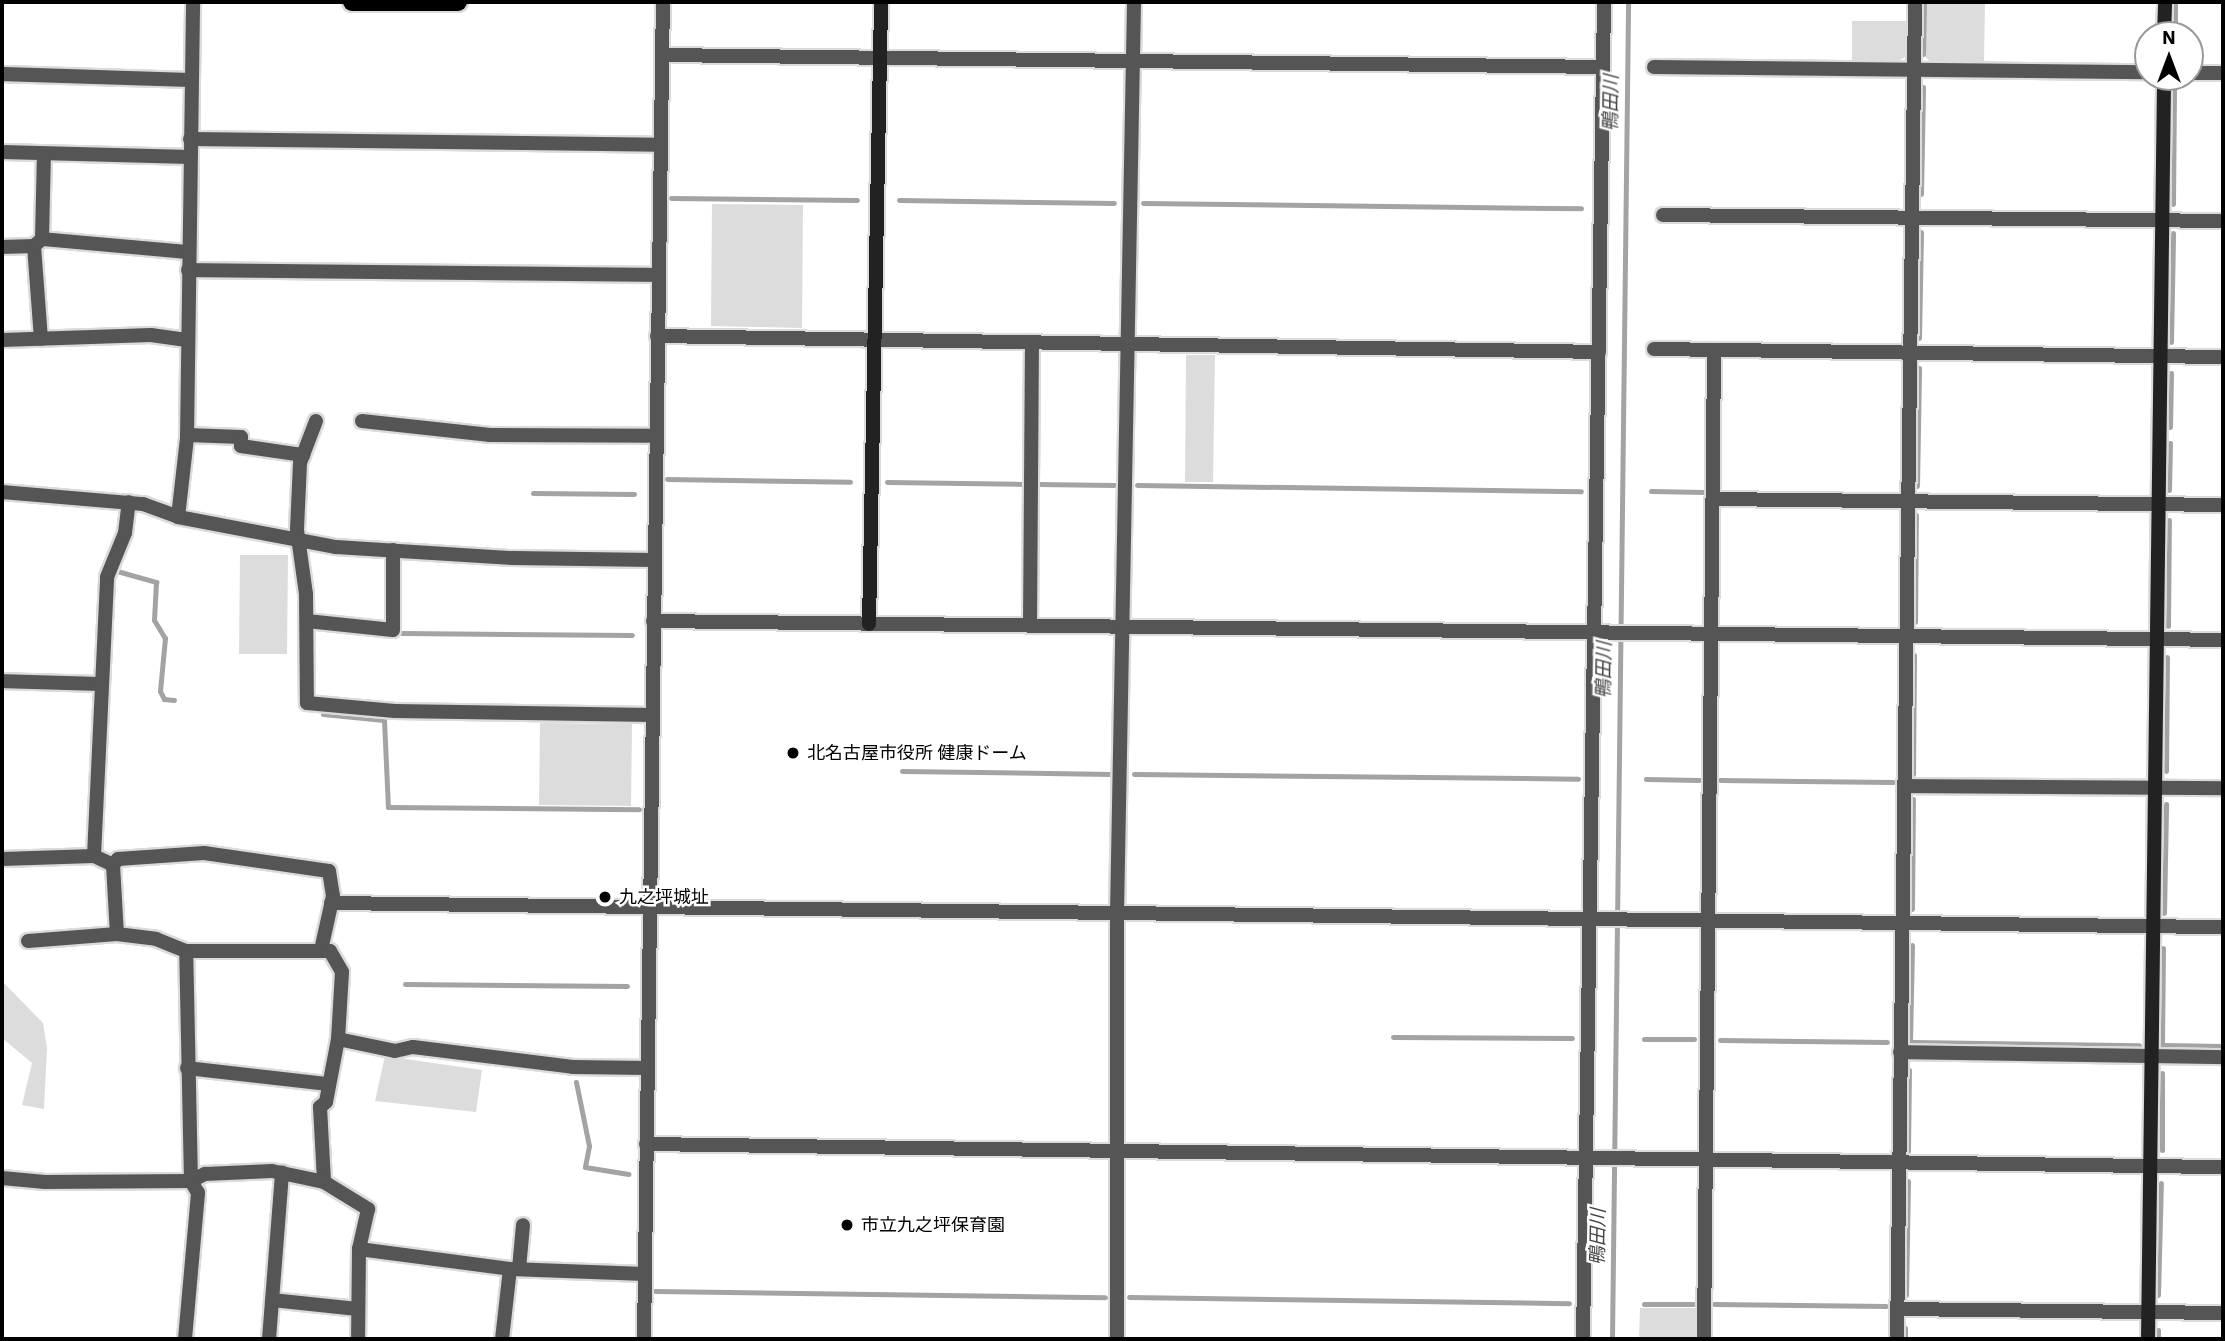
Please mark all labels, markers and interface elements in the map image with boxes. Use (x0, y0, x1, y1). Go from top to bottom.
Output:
north arrow (2134, 21, 2204, 91)
text: N (2162, 25, 2176, 49)
water label: 鴨田川 (1599, 74, 1623, 132)
water label: 鴨田川 (1592, 641, 1616, 699)
place label: 北名古屋市役所 健康ドーム (807, 742, 1027, 764)
marker: 北名古屋市役所 健康ドーム (785, 745, 801, 761)
place label: 九之坪城址 (619, 886, 709, 908)
marker: 九之坪城址 (597, 889, 613, 905)
water label: 鴨田川 (1586, 1208, 1610, 1266)
place label: 市立九之坪保育園 (861, 1214, 1005, 1236)
marker: 市立九之坪保育園 (839, 1217, 855, 1233)

